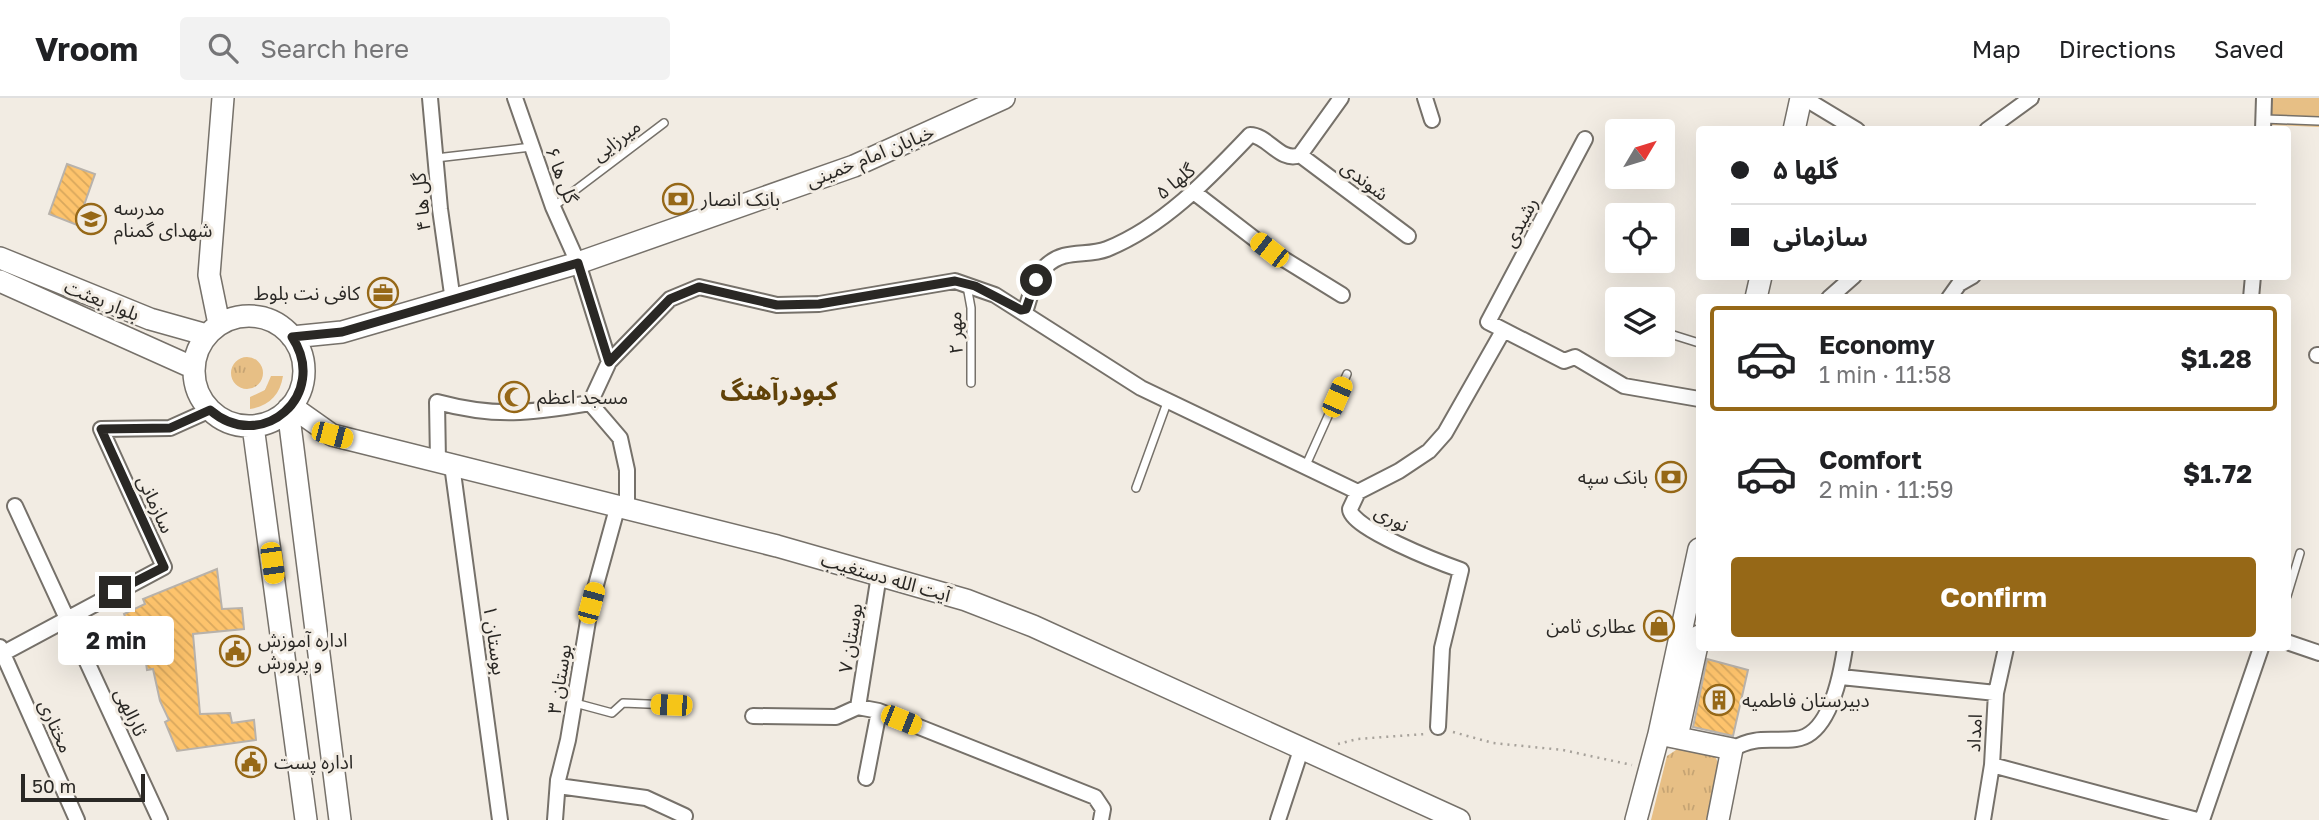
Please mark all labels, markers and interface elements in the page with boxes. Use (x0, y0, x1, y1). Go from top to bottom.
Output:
search box (180, 17, 670, 80)
text: Vroom (35, 29, 138, 68)
icon: search (204, 29, 242, 67)
text: Search here (260, 33, 409, 64)
text: Map (1972, 34, 2021, 63)
text: Directions (2059, 34, 2176, 63)
text: Saved (2214, 34, 2284, 63)
street label: میرزایی (587, 114, 645, 166)
street label: خیابان امام خمینی (802, 119, 939, 195)
north arrow (1605, 119, 1675, 189)
map controls (1605, 119, 1675, 357)
street label: گل ها ۶ (540, 143, 584, 208)
street label: شوندی (1336, 154, 1394, 206)
text: گلها ۵ (1773, 154, 1838, 185)
street label: گلها ۵ (1150, 157, 1200, 203)
street label: گل ها ۴ (406, 171, 436, 232)
bank icon: بانک انصار (661, 182, 695, 216)
place label: بانک انصار (700, 187, 780, 211)
street label: رشیدی (1497, 193, 1543, 251)
place label: مدرسه شهدای گمنام (114, 196, 212, 245)
school or university icon: مدرسه شهدای گمنام (74, 202, 108, 236)
button: locate (1605, 203, 1675, 273)
text: سازمانی (1773, 221, 1868, 252)
car (1246, 229, 1293, 271)
route start (1020, 264, 1052, 296)
street label: بلوار بعثت (61, 274, 143, 326)
office icon: کافی نت بلوط (366, 276, 400, 310)
place label: کافی نت بلوط (254, 281, 361, 305)
button: layers (1605, 287, 1675, 357)
street label: مهر ۲ (942, 311, 968, 355)
icon: car (1735, 327, 1798, 390)
text: Economy (1819, 329, 1935, 360)
text: $1.28 (2180, 343, 2252, 374)
text: 1 min · 11:58 (1819, 360, 1952, 388)
car (1319, 374, 1356, 420)
district label: کبودرآهنگ (720, 375, 839, 406)
mosque icon: مسجد اعظم (497, 380, 531, 414)
place label: مسجد اعظم (537, 385, 628, 412)
car (309, 419, 356, 451)
icon: car (1735, 442, 1798, 505)
text: Comfort (1819, 444, 1922, 475)
text: $1.72 (2183, 458, 2252, 489)
bank icon: بانک سپه (1654, 460, 1688, 494)
place label: بانک سپه (1578, 465, 1648, 490)
street label: سازمانی (132, 471, 180, 537)
text: 2 min · 11:59 (1819, 475, 1954, 503)
street label: نوری (1371, 499, 1413, 537)
car (259, 541, 286, 585)
street label: آیت الله دستغیب (819, 547, 955, 607)
button: Confirm (1731, 557, 2256, 637)
route end (99, 576, 131, 608)
car (576, 580, 607, 626)
street label: بوستان ۷ (833, 601, 867, 675)
street label: بوستان ۱ (478, 604, 512, 676)
shop icon: عطاری ثامن (1642, 609, 1676, 643)
place label: عطاری ثامن (1546, 614, 1636, 638)
callout: 2 min (57, 616, 173, 666)
text: 2 min (86, 626, 146, 654)
place label: اداره آموزش و پرورش (258, 628, 348, 675)
public building icon: اداره آموزش و پرورش (218, 634, 252, 668)
street label: بوستان ۳ (542, 642, 576, 716)
building icon: دبیرستان فاطمیه (1702, 683, 1736, 717)
street label: ثارالهی (109, 684, 153, 740)
place label: دبیرستان فاطمیه (1742, 688, 1870, 712)
car (650, 694, 693, 716)
street label: مختاری (34, 695, 78, 757)
car (878, 702, 925, 738)
street label: امداد (1961, 713, 1986, 753)
public building icon: اداره پست (234, 745, 268, 779)
place label: اداره پست (274, 750, 353, 775)
scale bar (21, 771, 145, 803)
text: 50 m (32, 774, 76, 797)

